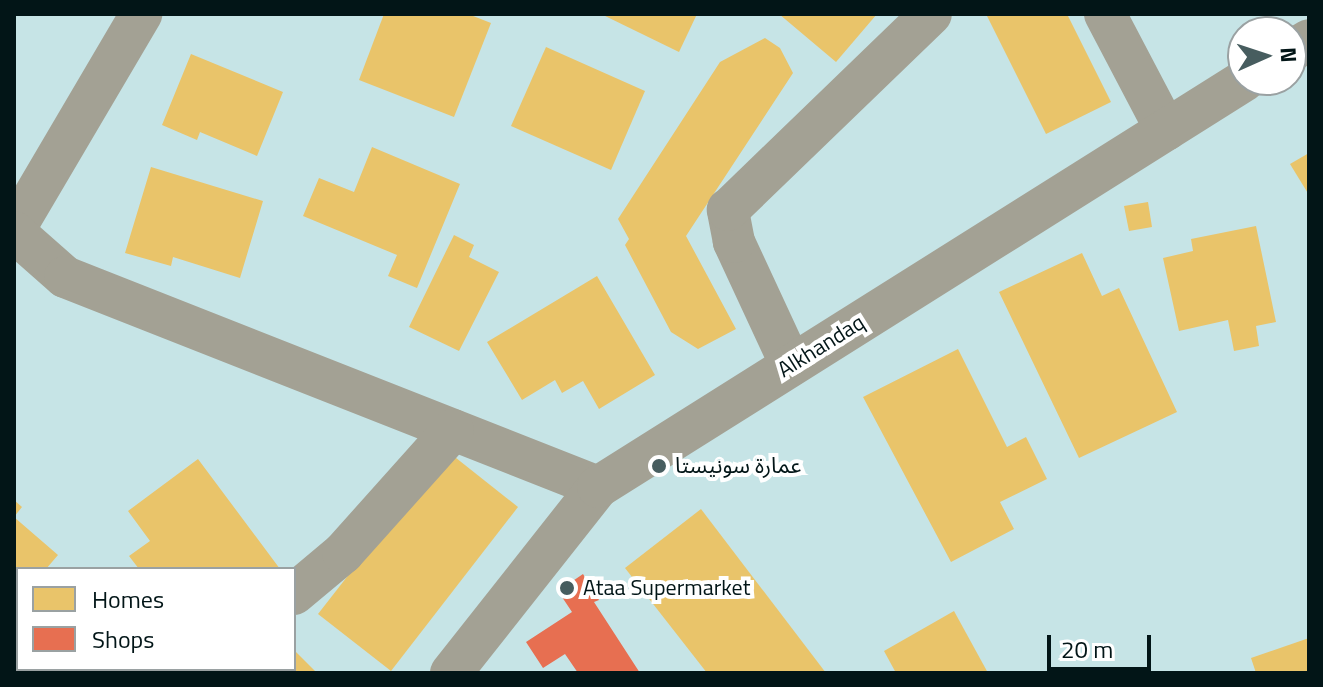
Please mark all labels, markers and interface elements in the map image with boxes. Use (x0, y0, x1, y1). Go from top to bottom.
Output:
north arrow (1227, 16, 1307, 96)
text: N (1272, 46, 1306, 63)
street label: Alkhandaq (773, 309, 869, 383)
place label: عمارة سونيستا (675, 453, 801, 479)
marker: عمارة سونيستا (650, 457, 668, 475)
legend (16, 567, 296, 671)
place label: Ataa Supermarket (583, 575, 750, 601)
marker: Ataa Supermarket (558, 579, 576, 597)
text: Homes (92, 581, 164, 617)
scale bar (1051, 619, 1155, 669)
text: Shops (92, 621, 154, 657)
text: 20 m (1061, 631, 1113, 667)

